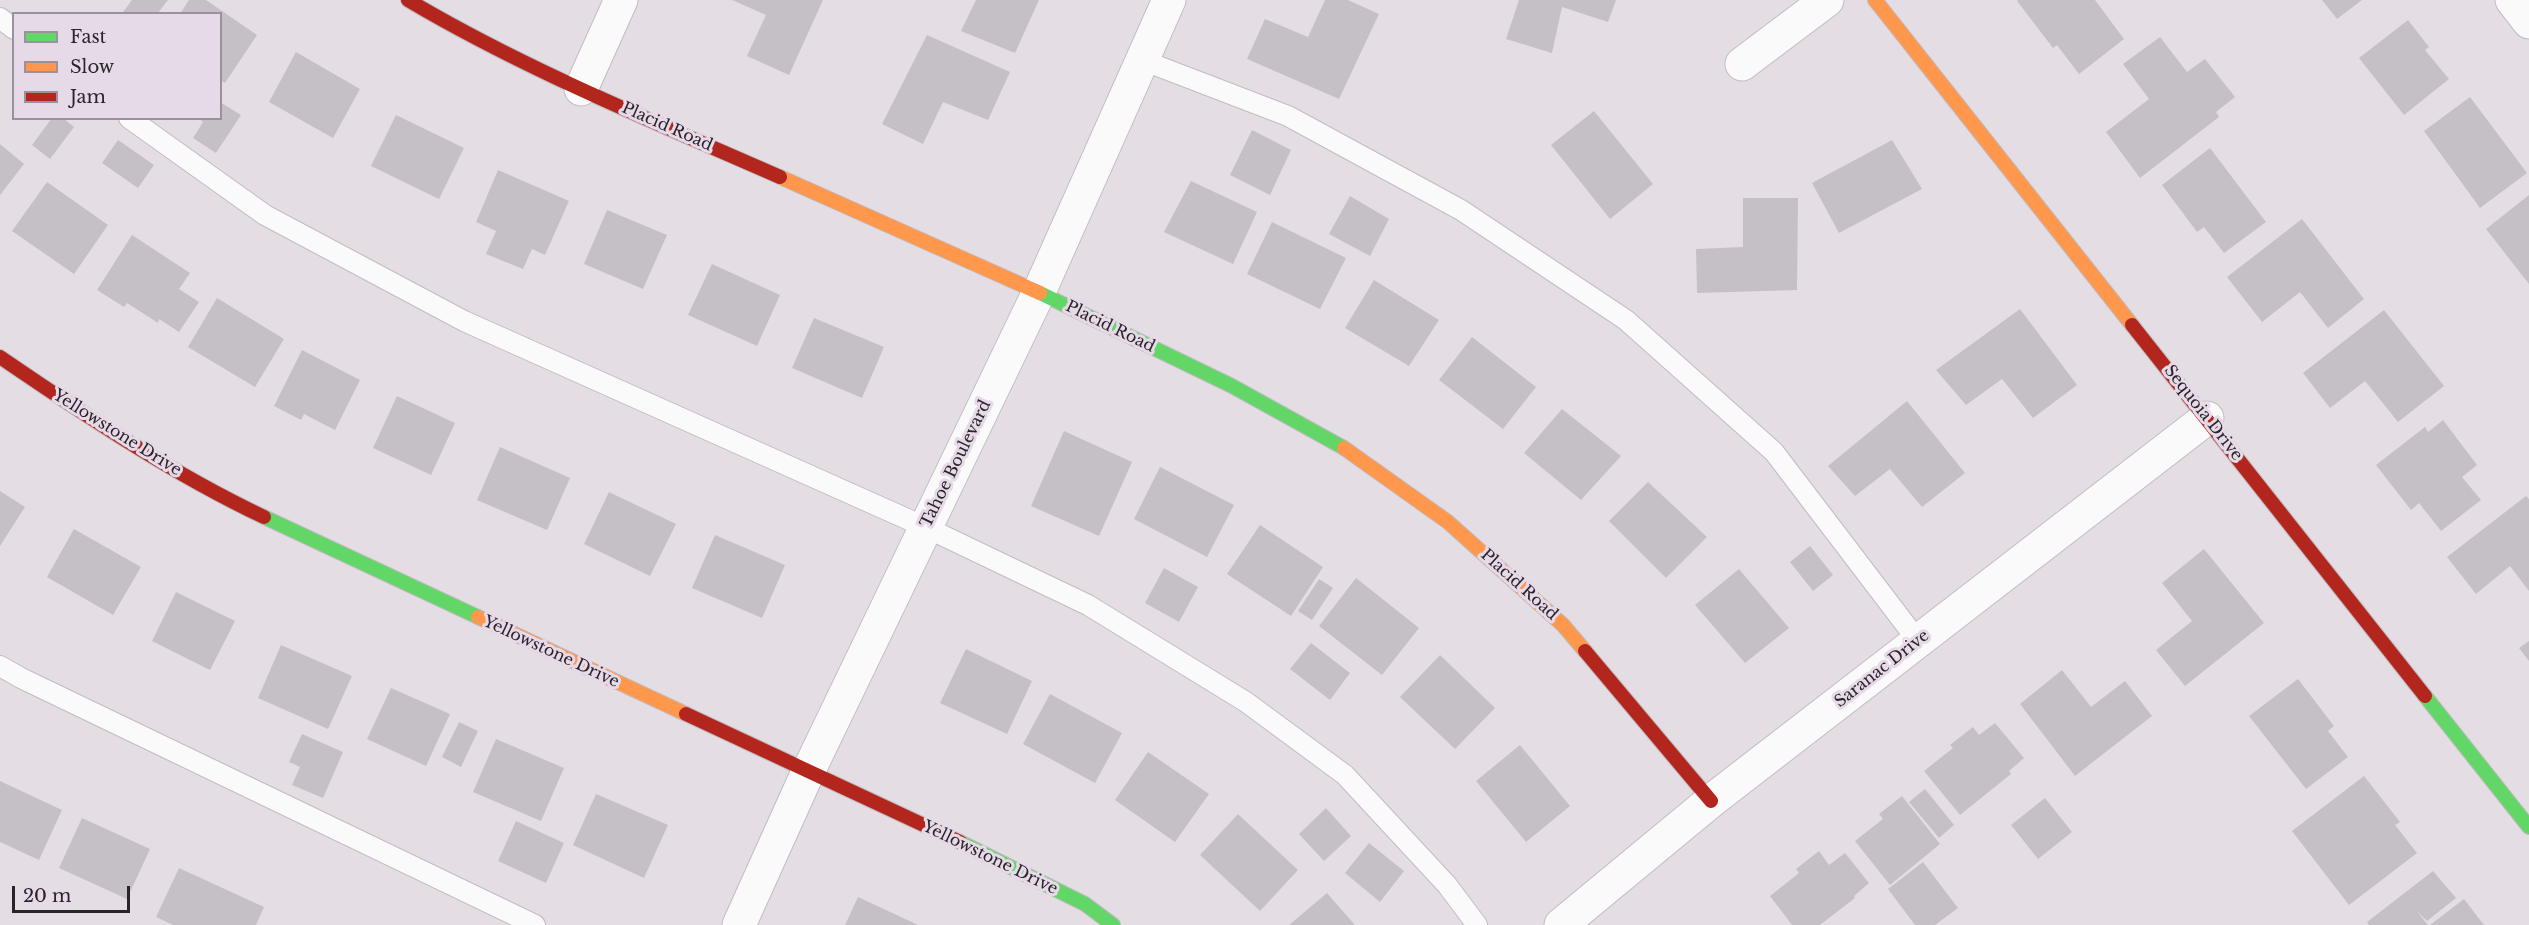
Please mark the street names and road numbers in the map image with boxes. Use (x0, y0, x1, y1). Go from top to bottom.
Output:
street label: Placid Road (619, 98, 715, 156)
street label: Placid Road (1062, 297, 1158, 357)
street label: Sequoia Drive (2160, 361, 2246, 465)
street label: Yellowstone Drive (49, 386, 185, 480)
street label: Tahoe Boulevard (917, 397, 995, 531)
street label: Placid Road (1477, 545, 1561, 625)
street label: Yellowstone Drive (480, 612, 622, 692)
street label: Saranac Drive (1831, 626, 1933, 712)
street label: Yellowstone Drive (919, 817, 1061, 899)

